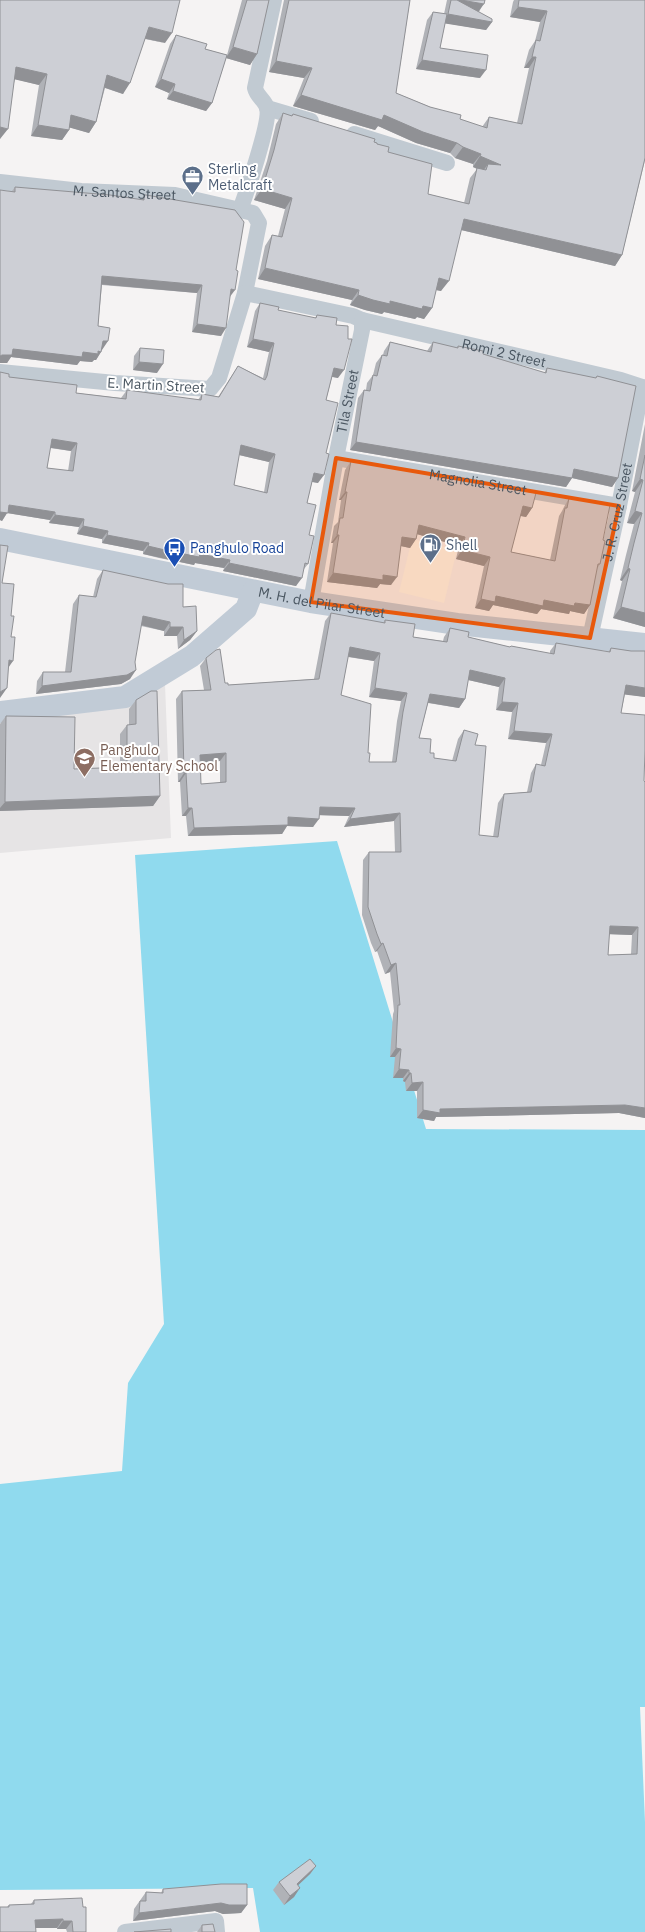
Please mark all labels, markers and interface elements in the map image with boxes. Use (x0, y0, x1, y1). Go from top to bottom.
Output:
place label: Sterling Metalcraft (208, 160, 272, 194)
office icon: Sterling Metalcraft (180, 165, 204, 196)
street label: M. Santos Street (72, 181, 177, 204)
street label: Romi 2 Street (460, 334, 548, 371)
street label: Tila Street (332, 368, 363, 435)
street label: E. Martin Street (107, 373, 205, 397)
street label: J. R. Cruz Street (598, 461, 636, 563)
street label: Magnolia Street (428, 465, 528, 499)
fuel station icon: Shell (418, 533, 442, 564)
bus stop icon: Panghulo Road (162, 536, 186, 567)
place label: Shell (446, 536, 478, 554)
place label: Panghulo Road (190, 539, 284, 557)
street label: M. H. del Pilar Street (257, 583, 387, 622)
place label: Panghulo Elementary School (100, 741, 218, 775)
school or university icon: Panghulo Elementary School (72, 746, 96, 777)

